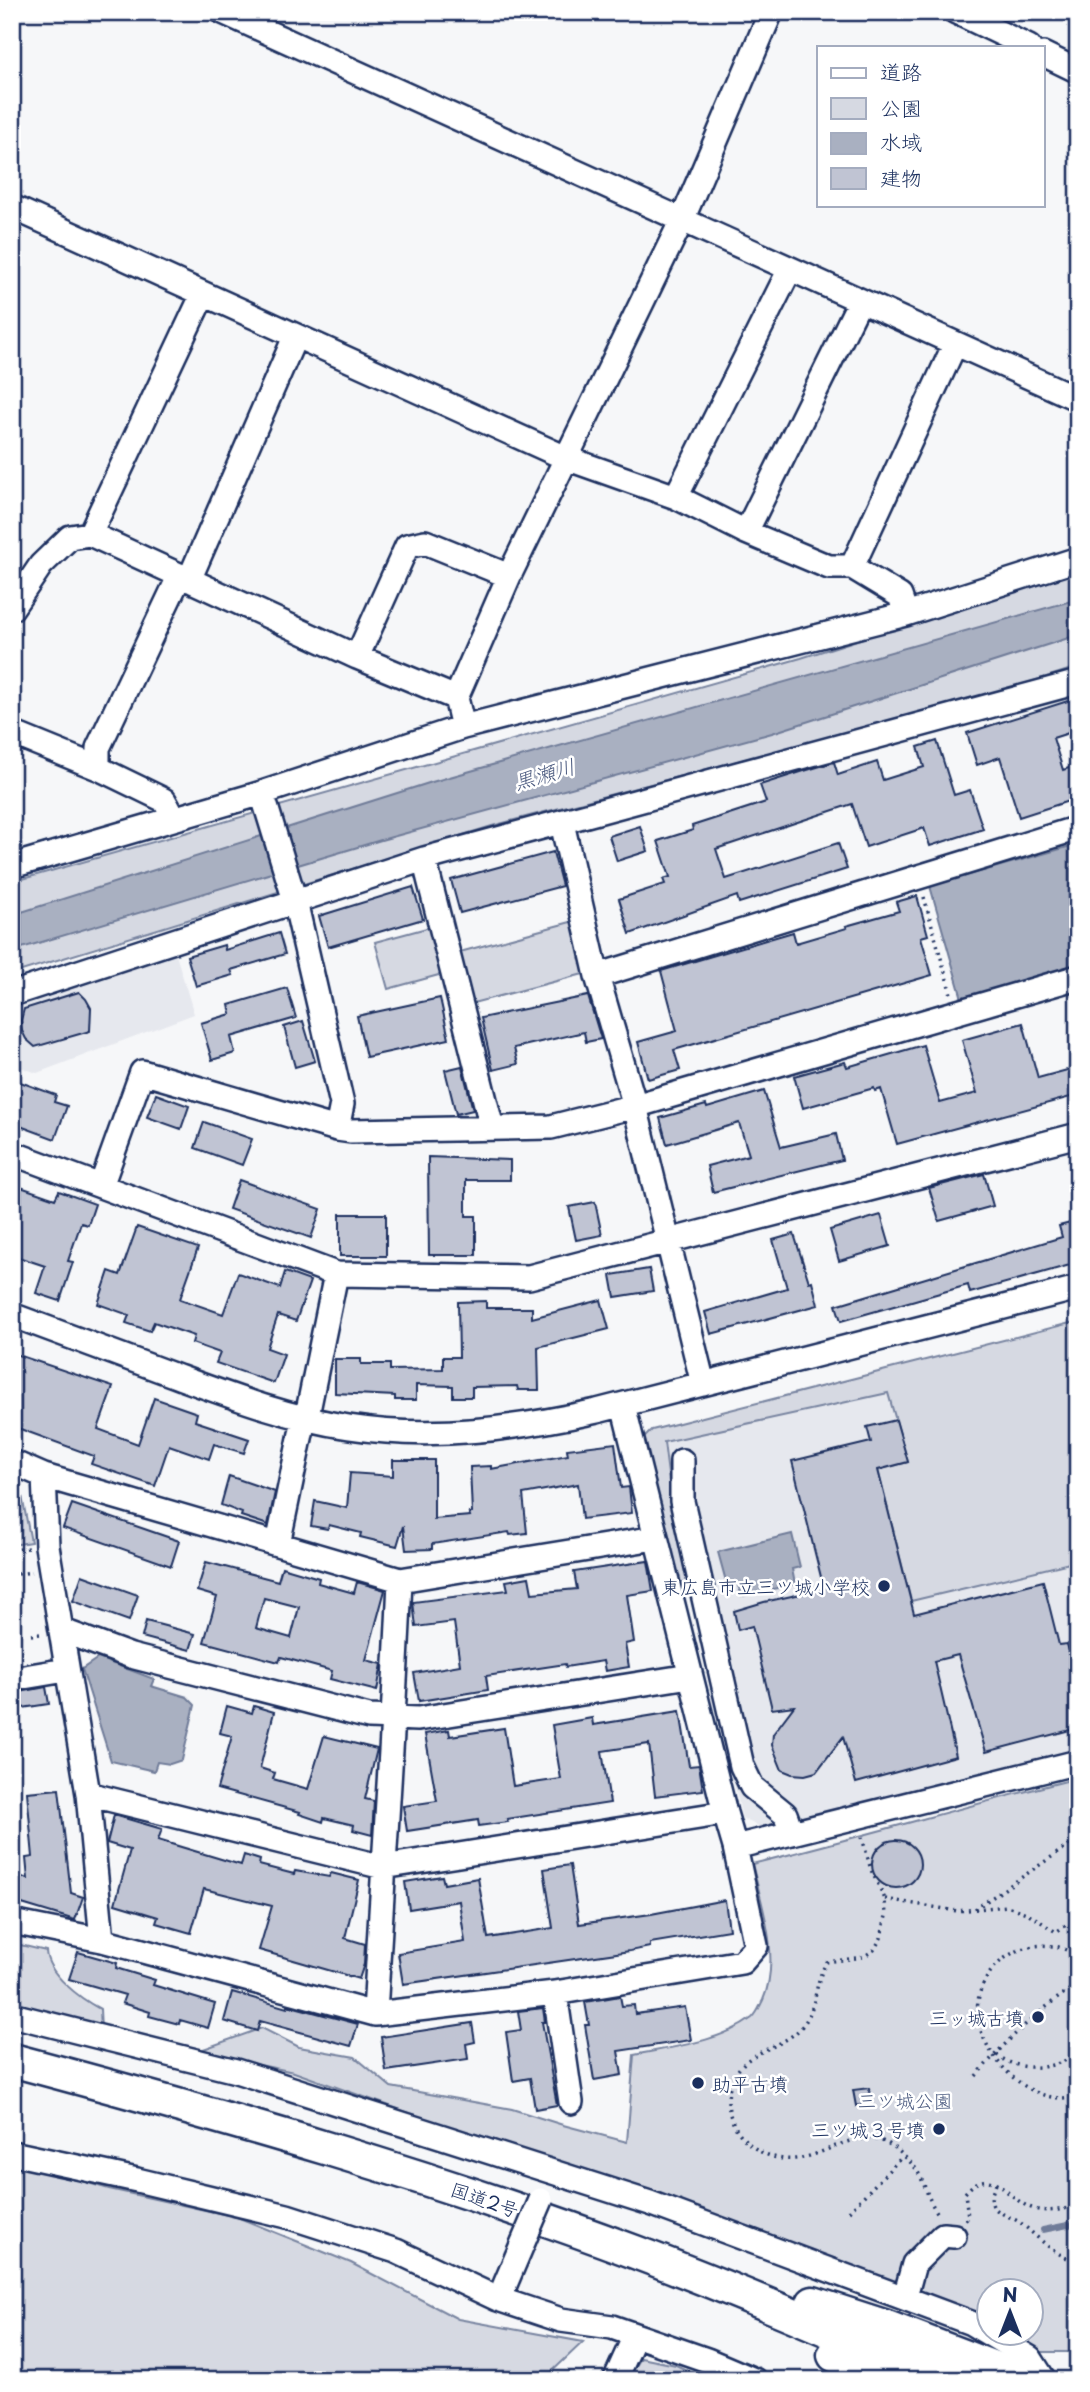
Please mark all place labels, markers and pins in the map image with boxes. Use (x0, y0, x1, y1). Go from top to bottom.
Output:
place label: 東広島市立三ツ城小学校 (661, 1572, 870, 1600)
marker: 東広島市立三ツ城小学校 (876, 1578, 892, 1594)
place label: 三ッ城古墳 (929, 2003, 1024, 2031)
marker: 三ッ城古墳 (1030, 2009, 1046, 2025)
place label: 助平古墳 (712, 2069, 788, 2097)
marker: 助平古墳 (690, 2075, 706, 2091)
place label: 三ツ城３号墳 (811, 2115, 925, 2143)
marker: 三ツ城３号墳 (931, 2121, 947, 2137)

